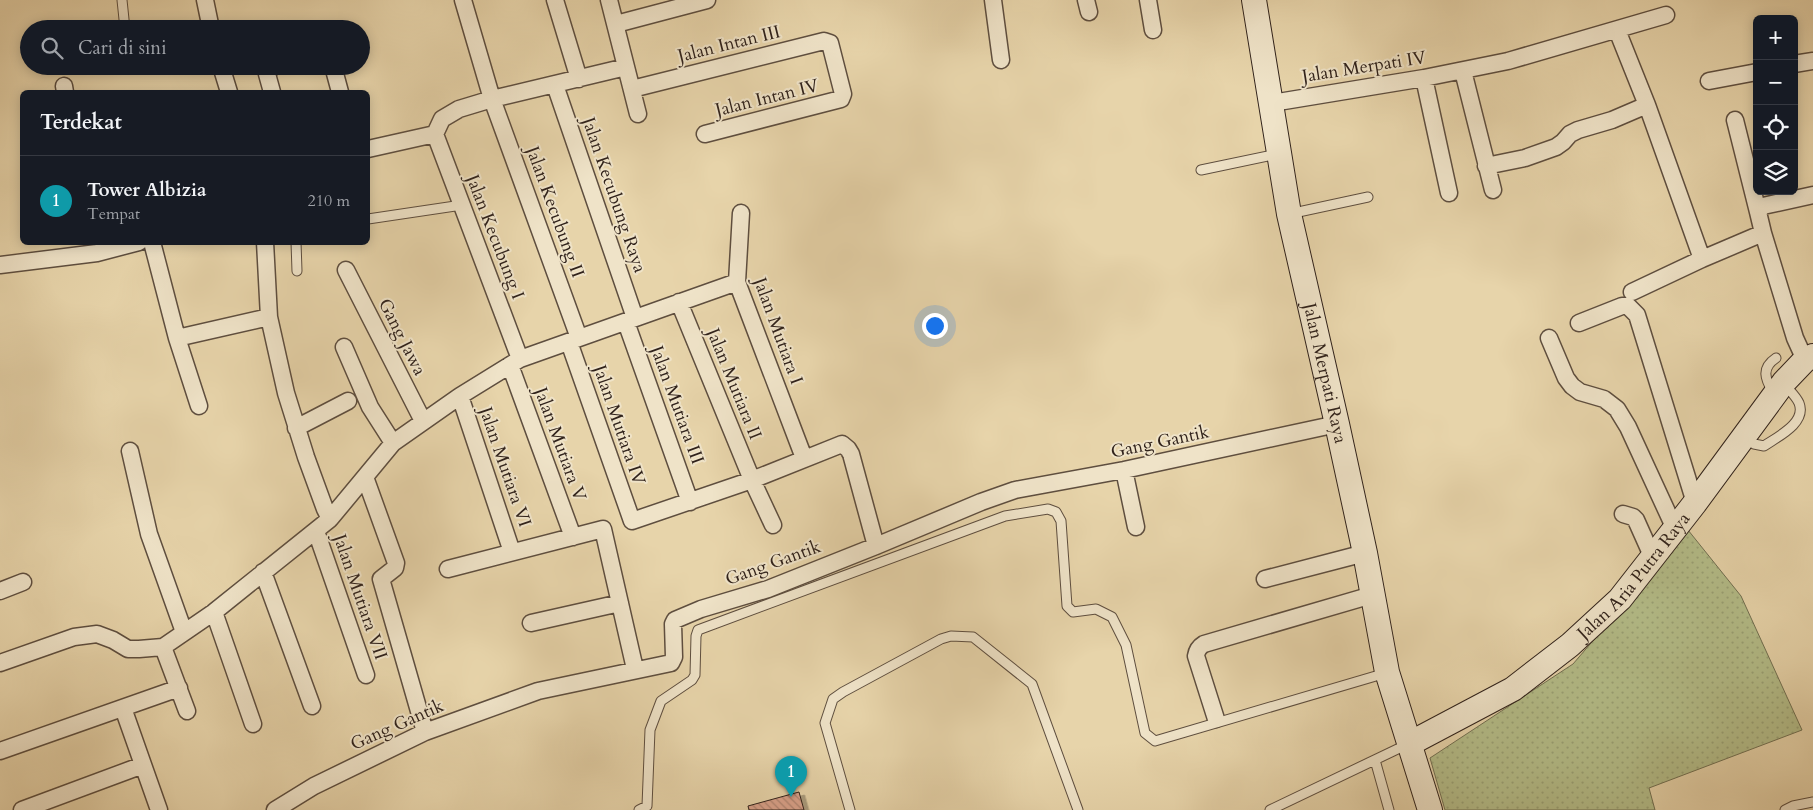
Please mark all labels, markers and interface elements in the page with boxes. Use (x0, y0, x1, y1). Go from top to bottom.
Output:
map controls (1753, 15, 1798, 195)
button: + (1753, 15, 1798, 60)
street label: Jalan Intan III (672, 19, 783, 70)
search box (20, 20, 370, 75)
icon: search (38, 34, 66, 62)
text: Cari di sini (78, 35, 167, 61)
street label: Jalan Merpati IV (1297, 45, 1429, 90)
button: − (1753, 60, 1798, 105)
street label: Jalan Intan IV (710, 73, 822, 124)
button: locate (1753, 105, 1798, 150)
text: Terdekat (40, 108, 122, 137)
street label: Jalan Kecubung Raya (575, 111, 652, 276)
street label: Jalan Kecubung II (519, 140, 590, 281)
button: layers (1753, 150, 1798, 195)
street label: Jalan Kecubung I (459, 168, 530, 303)
text: Tower Albizia (87, 177, 206, 203)
text: 1 (52, 190, 60, 212)
text: 210 m (308, 190, 350, 212)
text: Tempat (87, 203, 140, 225)
street label: Jalan Mutiara I (746, 271, 809, 388)
street label: Gang Jawa (372, 294, 432, 380)
street label: Jalan Merpati Raya (1297, 297, 1353, 446)
your location (922, 313, 948, 339)
street label: Jalan Mutiara II (699, 322, 768, 443)
street label: Jalan Mutiara III (643, 340, 710, 468)
street label: Jalan Mutiara IV (586, 359, 651, 489)
street label: Jalan Mutiara V (527, 381, 592, 505)
street label: Jalan Mutiara VI (472, 401, 537, 530)
street label: Gang Gantik (1109, 419, 1212, 465)
street label: Jalan Aria Putra Raya (1569, 507, 1696, 647)
street label: Jalan Mutiara VII (326, 528, 393, 663)
street label: Gang Gantik (722, 534, 825, 592)
street label: Gang Gantik (346, 693, 448, 757)
pin: 1 (775, 756, 807, 797)

